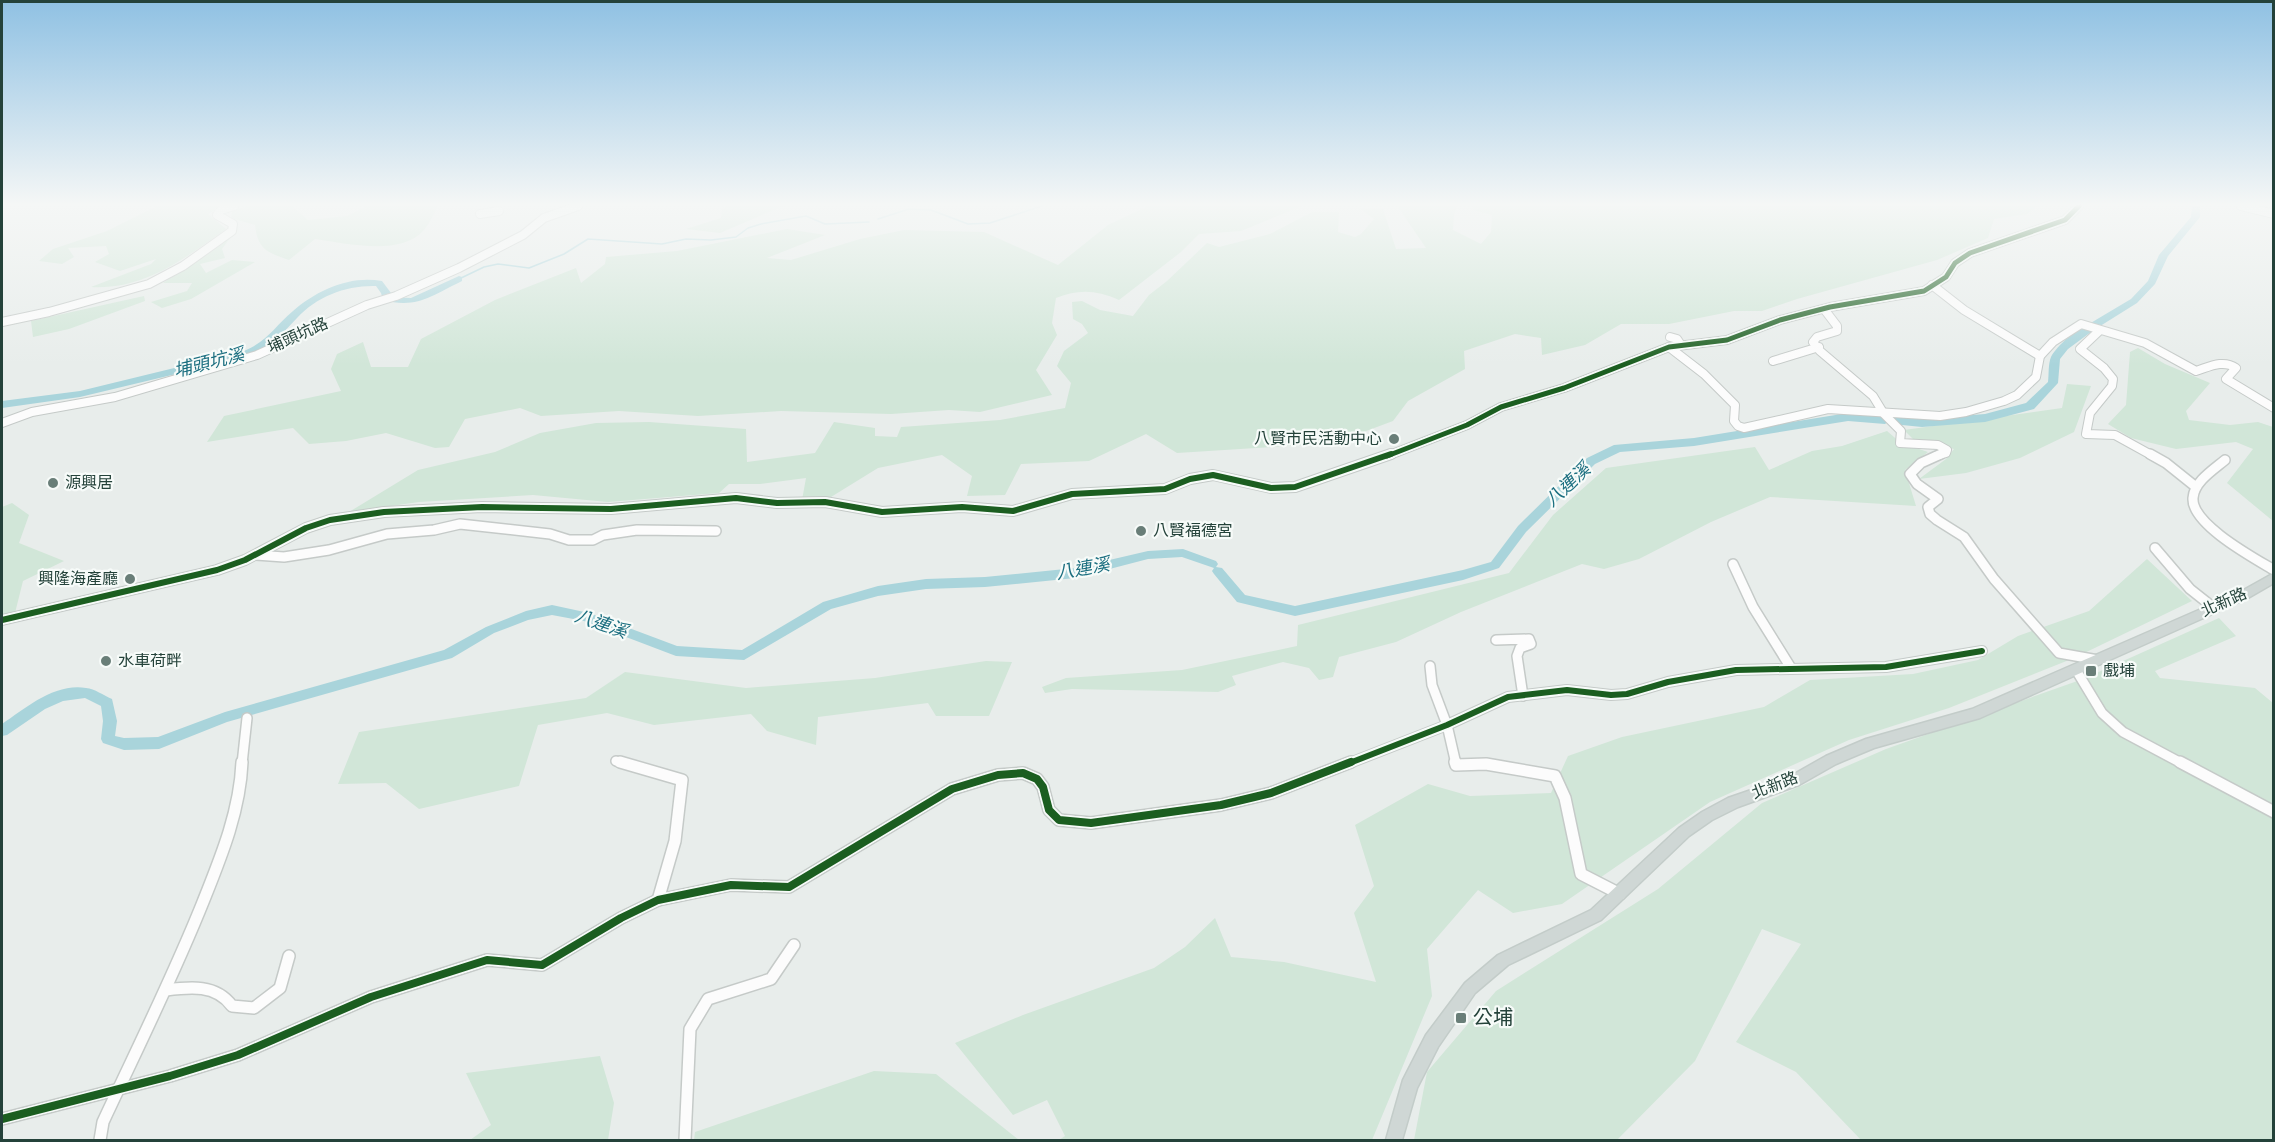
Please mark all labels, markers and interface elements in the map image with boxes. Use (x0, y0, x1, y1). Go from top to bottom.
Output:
street label: 埔頭坑路 (265, 314, 331, 358)
water label: 埔頭坑溪 (172, 343, 249, 382)
place label: 八賢市民活動中心 (1254, 430, 1382, 449)
marker: 八賢市民活動中心 (1387, 432, 1401, 446)
water label: 八連溪 (1541, 457, 1597, 511)
place label: 源興居 (65, 474, 113, 493)
marker: 源興居 (46, 476, 60, 490)
place label: 八賢福德宮 (1153, 522, 1233, 541)
marker: 八賢福德宮 (1134, 524, 1148, 538)
water label: 八連溪 (1055, 553, 1114, 584)
place label: 興隆海產廳 (38, 570, 118, 589)
marker: 興隆海產廳 (123, 572, 137, 586)
street label: 北新路 (2198, 585, 2250, 621)
water label: 八連溪 (572, 605, 633, 644)
place label: 水車荷畔 (118, 652, 182, 671)
marker: 水車荷畔 (99, 654, 113, 668)
place label: 戲埔 (2103, 662, 2135, 681)
marker: 戲埔 (2084, 664, 2098, 678)
street label: 北新路 (1749, 769, 1801, 803)
place label: 公埔 (1473, 1006, 1513, 1030)
marker: 公埔 (1454, 1011, 1468, 1025)

